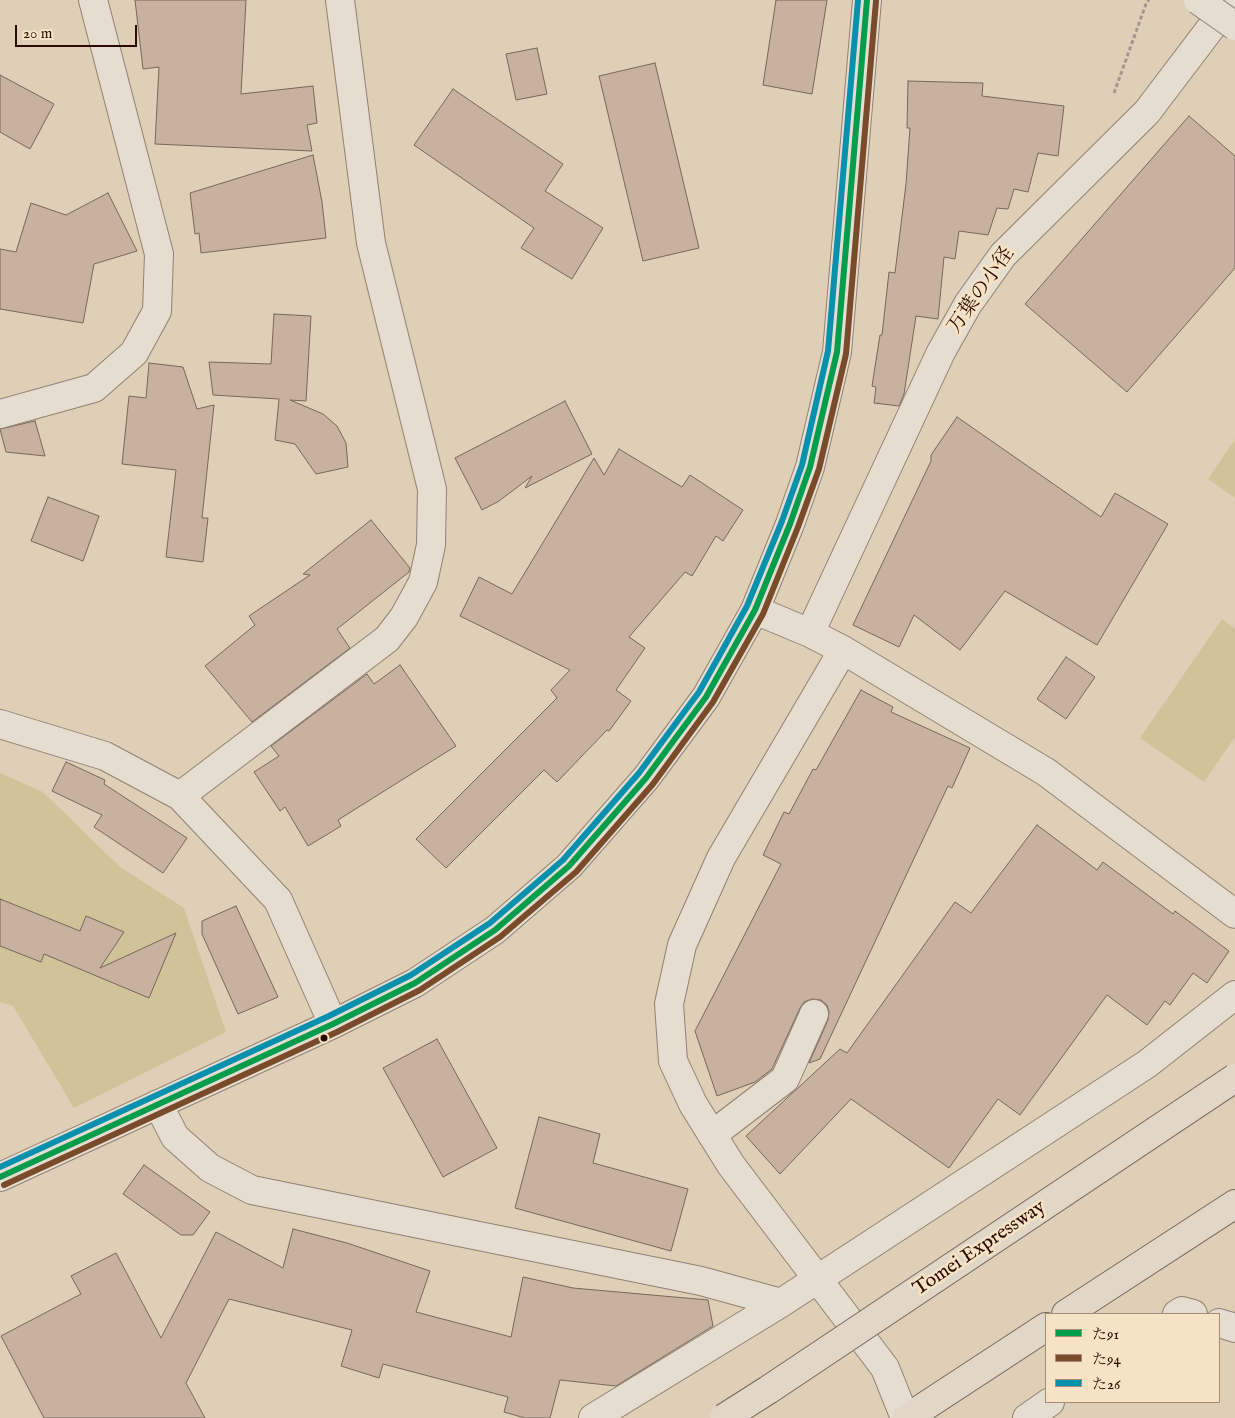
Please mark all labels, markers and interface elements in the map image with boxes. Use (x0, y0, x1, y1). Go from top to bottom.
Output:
scale bar (18, 15, 140, 47)
text: 20 m (23, 24, 52, 43)
street label: 万葉の小径 (943, 243, 1021, 339)
unlabelled marker (319, 1033, 329, 1043)
street label: Tomei Expressway (909, 1196, 1051, 1302)
legend (1045, 1313, 1220, 1403)
text: た91 (1092, 1325, 1119, 1344)
text: た94 (1092, 1350, 1121, 1369)
text: た26 (1092, 1375, 1120, 1394)

